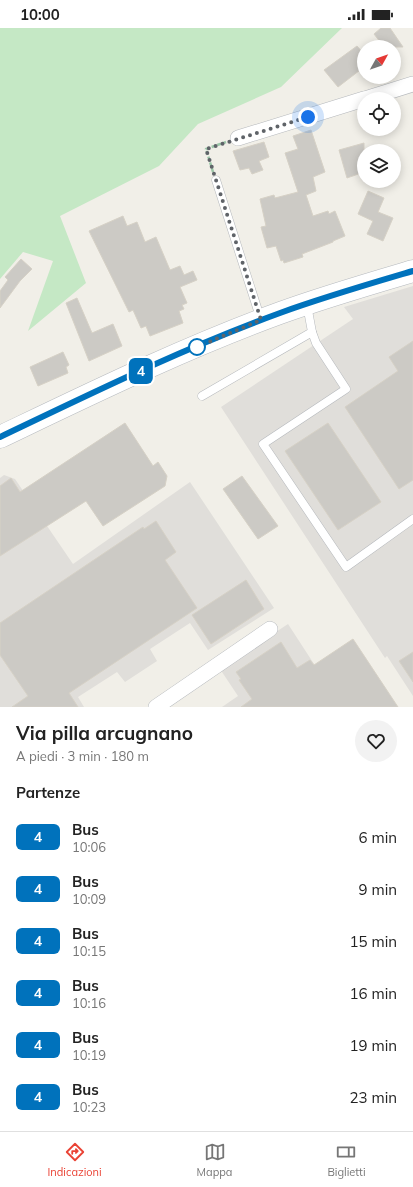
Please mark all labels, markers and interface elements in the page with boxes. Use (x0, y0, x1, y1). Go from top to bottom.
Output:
text: 10:00 (20, 5, 60, 24)
north arrow (357, 40, 401, 84)
map controls (357, 40, 401, 188)
button: locate (357, 92, 401, 136)
your location (298, 107, 318, 127)
button: layers (357, 144, 401, 188)
unlabelled marker (188, 338, 206, 356)
line badge: 4 (128, 358, 154, 384)
text: 4 (137, 362, 145, 380)
button: heart (355, 720, 397, 762)
text: Via pilla arcugnano (16, 721, 193, 745)
text: A piedi · 3 min · 180 m (16, 748, 149, 764)
text: Partenze (16, 783, 80, 802)
text: Bus (72, 820, 99, 839)
text: 4 (34, 828, 42, 846)
text: 6 min (359, 828, 397, 847)
text: 10:06 (72, 839, 106, 855)
text: Bus (72, 872, 99, 891)
text: 4 (34, 880, 42, 898)
text: 9 min (359, 880, 397, 899)
text: 10:09 (72, 891, 106, 907)
text: Bus (72, 924, 99, 943)
text: 4 (34, 932, 42, 950)
text: 15 min (350, 932, 397, 951)
text: 10:15 (72, 943, 106, 959)
text: Bus (72, 976, 99, 995)
text: 4 (34, 984, 42, 1002)
text: 16 min (350, 984, 397, 1003)
text: 10:16 (72, 995, 106, 1011)
text: Bus (72, 1028, 99, 1047)
text: 4 (34, 1036, 42, 1054)
text: 19 min (350, 1036, 397, 1055)
text: 10:19 (72, 1047, 106, 1063)
text: Bus (72, 1080, 99, 1099)
text: 4 (34, 1088, 42, 1106)
text: 23 min (350, 1088, 397, 1107)
text: 10:23 (72, 1099, 106, 1115)
tab: Indicazioni (47, 1141, 102, 1179)
tab: Mappa (197, 1141, 232, 1179)
tab: Biglietti (327, 1141, 366, 1179)

